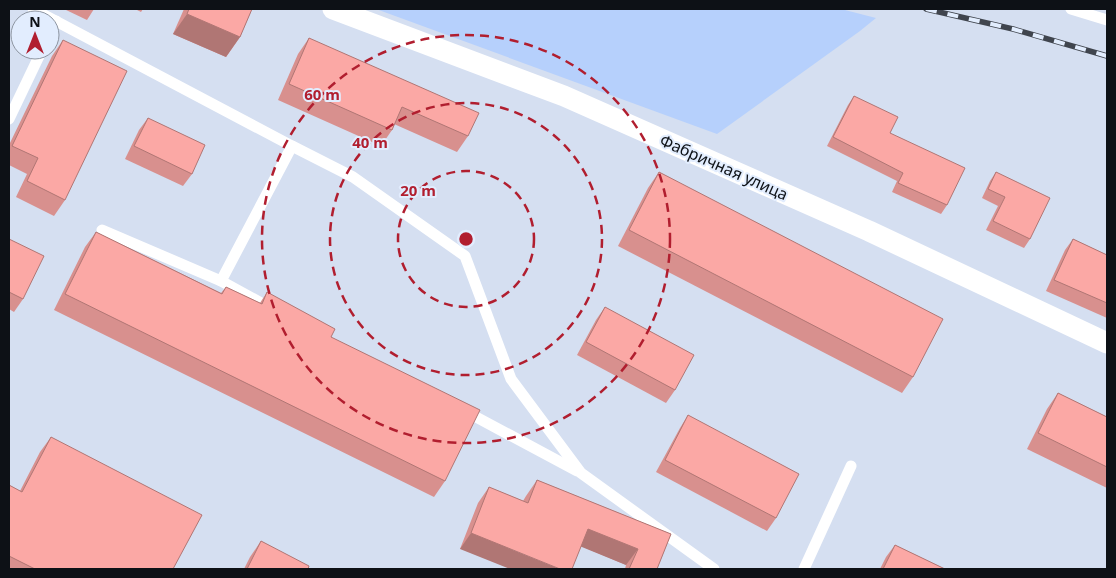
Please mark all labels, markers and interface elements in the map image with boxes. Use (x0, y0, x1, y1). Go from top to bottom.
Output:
north arrow (10, 10, 60, 60)
text: N (29, 12, 41, 31)
text: 60 m (304, 84, 340, 104)
street label: Фабричная улица (656, 129, 792, 205)
text: 40 m (352, 132, 388, 152)
text: 20 m (400, 180, 436, 200)
centre of rings (457, 230, 475, 248)

